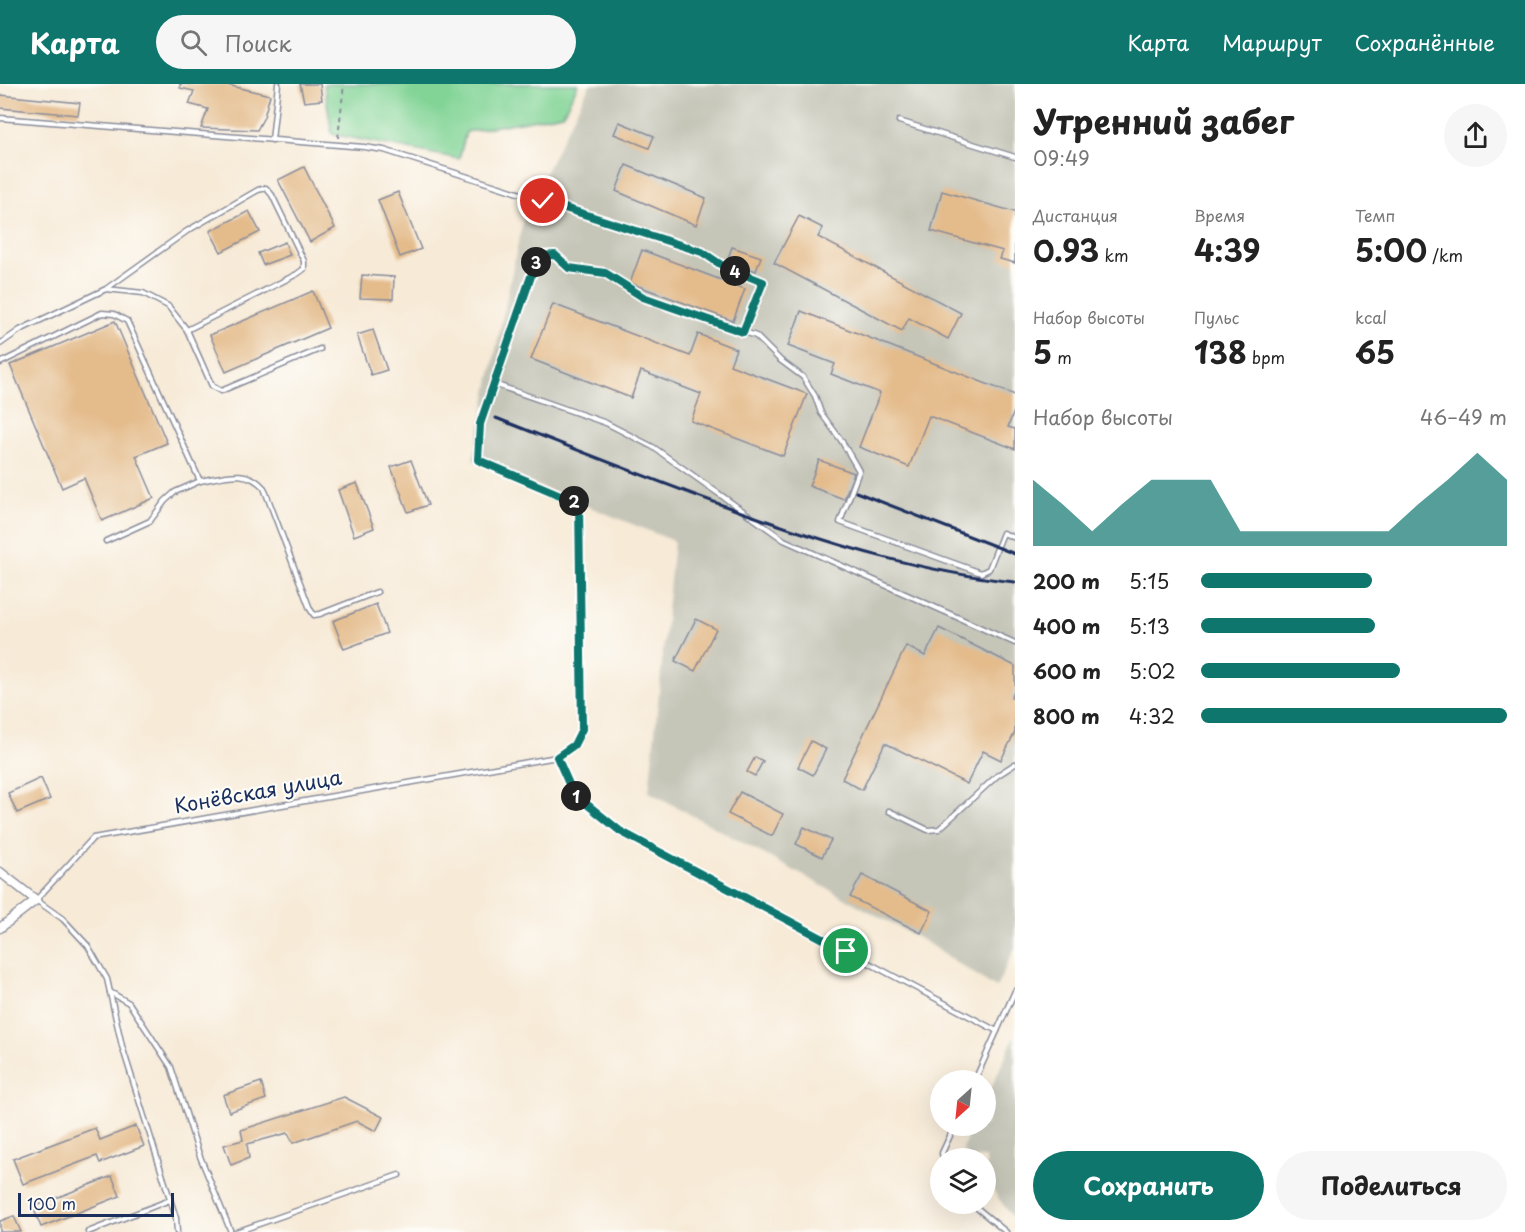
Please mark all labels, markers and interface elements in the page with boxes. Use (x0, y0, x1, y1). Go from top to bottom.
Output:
search box (156, 15, 576, 69)
text: Карта (30, 21, 120, 64)
icon: search (177, 26, 210, 59)
text: Поиск (225, 26, 292, 59)
text: Карта (1128, 26, 1189, 58)
text: Маршрут (1222, 26, 1322, 58)
text: Сохранённые (1355, 26, 1495, 58)
text: Утренний забег (1033, 95, 1294, 145)
button: share (1444, 104, 1507, 167)
text: 09:49 (1033, 143, 1090, 173)
pin (517, 175, 568, 226)
icon: check (526, 184, 559, 217)
text: Дистанция (1033, 203, 1118, 227)
text: Время (1194, 203, 1245, 227)
text: Темп (1355, 203, 1395, 227)
text: 0.93 (1033, 227, 1099, 272)
text: 4:39 (1194, 227, 1260, 272)
text: 5:00 (1355, 227, 1427, 272)
text: km (1099, 243, 1129, 267)
text: /km (1427, 243, 1463, 267)
pin: 3 (521, 247, 551, 277)
text: 3 (531, 250, 541, 274)
pin: 4 (720, 256, 750, 286)
text: 4 (730, 259, 740, 283)
text: Набор высоты (1033, 305, 1145, 329)
text: Пульс (1194, 305, 1239, 329)
text: kcal (1355, 305, 1387, 329)
text: 5 (1033, 329, 1052, 374)
text: 138 (1194, 329, 1247, 374)
text: 65 (1355, 329, 1395, 374)
text: m (1052, 345, 1072, 369)
text: bpm (1247, 345, 1285, 369)
text: Набор высоты (1033, 402, 1173, 432)
text: 46–49 m (1420, 402, 1507, 432)
pin: 2 (559, 486, 589, 516)
text: 2 (568, 489, 580, 513)
text: 200 m (1033, 566, 1100, 596)
text: 5:15 (1129, 566, 1169, 596)
text: 400 m (1033, 611, 1101, 641)
text: 5:13 (1129, 611, 1170, 641)
text: 600 m (1033, 656, 1101, 686)
text: 5:02 (1129, 656, 1176, 686)
text: 800 m (1033, 701, 1100, 731)
text: 4:32 (1129, 701, 1175, 731)
street label: Конёвская улица (172, 761, 344, 821)
pin: 1 (561, 781, 591, 811)
text: 1 (572, 784, 580, 808)
pin (820, 925, 871, 976)
icon: arrive (829, 934, 862, 967)
north arrow (930, 1070, 996, 1136)
map controls (930, 1070, 996, 1214)
button: layers (930, 1148, 996, 1214)
button: Сохранить (1033, 1151, 1264, 1220)
button: Поделиться (1276, 1151, 1507, 1220)
scale bar (18, 1190, 174, 1218)
text: 100 m (27, 1191, 76, 1215)

